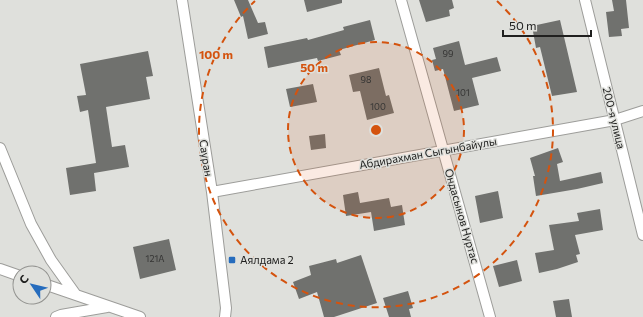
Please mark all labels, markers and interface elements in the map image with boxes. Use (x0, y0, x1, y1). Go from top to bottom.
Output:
scale bar (503, 12, 591, 38)
text: 50 m (509, 18, 537, 32)
text: 100 m (199, 47, 233, 61)
house number: 99 (443, 48, 453, 59)
text: 50 m (300, 60, 328, 74)
house number: 98 (361, 74, 371, 85)
street label: 200-я улица (601, 86, 628, 150)
house number: 101 (456, 87, 470, 98)
house number: 100 (370, 101, 386, 112)
centre of rings (369, 123, 383, 137)
street label: Абдирахман Сыгынбайулы (358, 134, 498, 171)
street label: Сауран (197, 139, 216, 177)
street label: Ондасынов Нуртас (443, 167, 482, 265)
house number: 121А (146, 253, 164, 264)
place label: Аялдама 2 (240, 253, 294, 266)
marker: Аялдама 2 (227, 255, 237, 265)
north arrow (12, 265, 52, 305)
text: С (16, 272, 31, 286)

